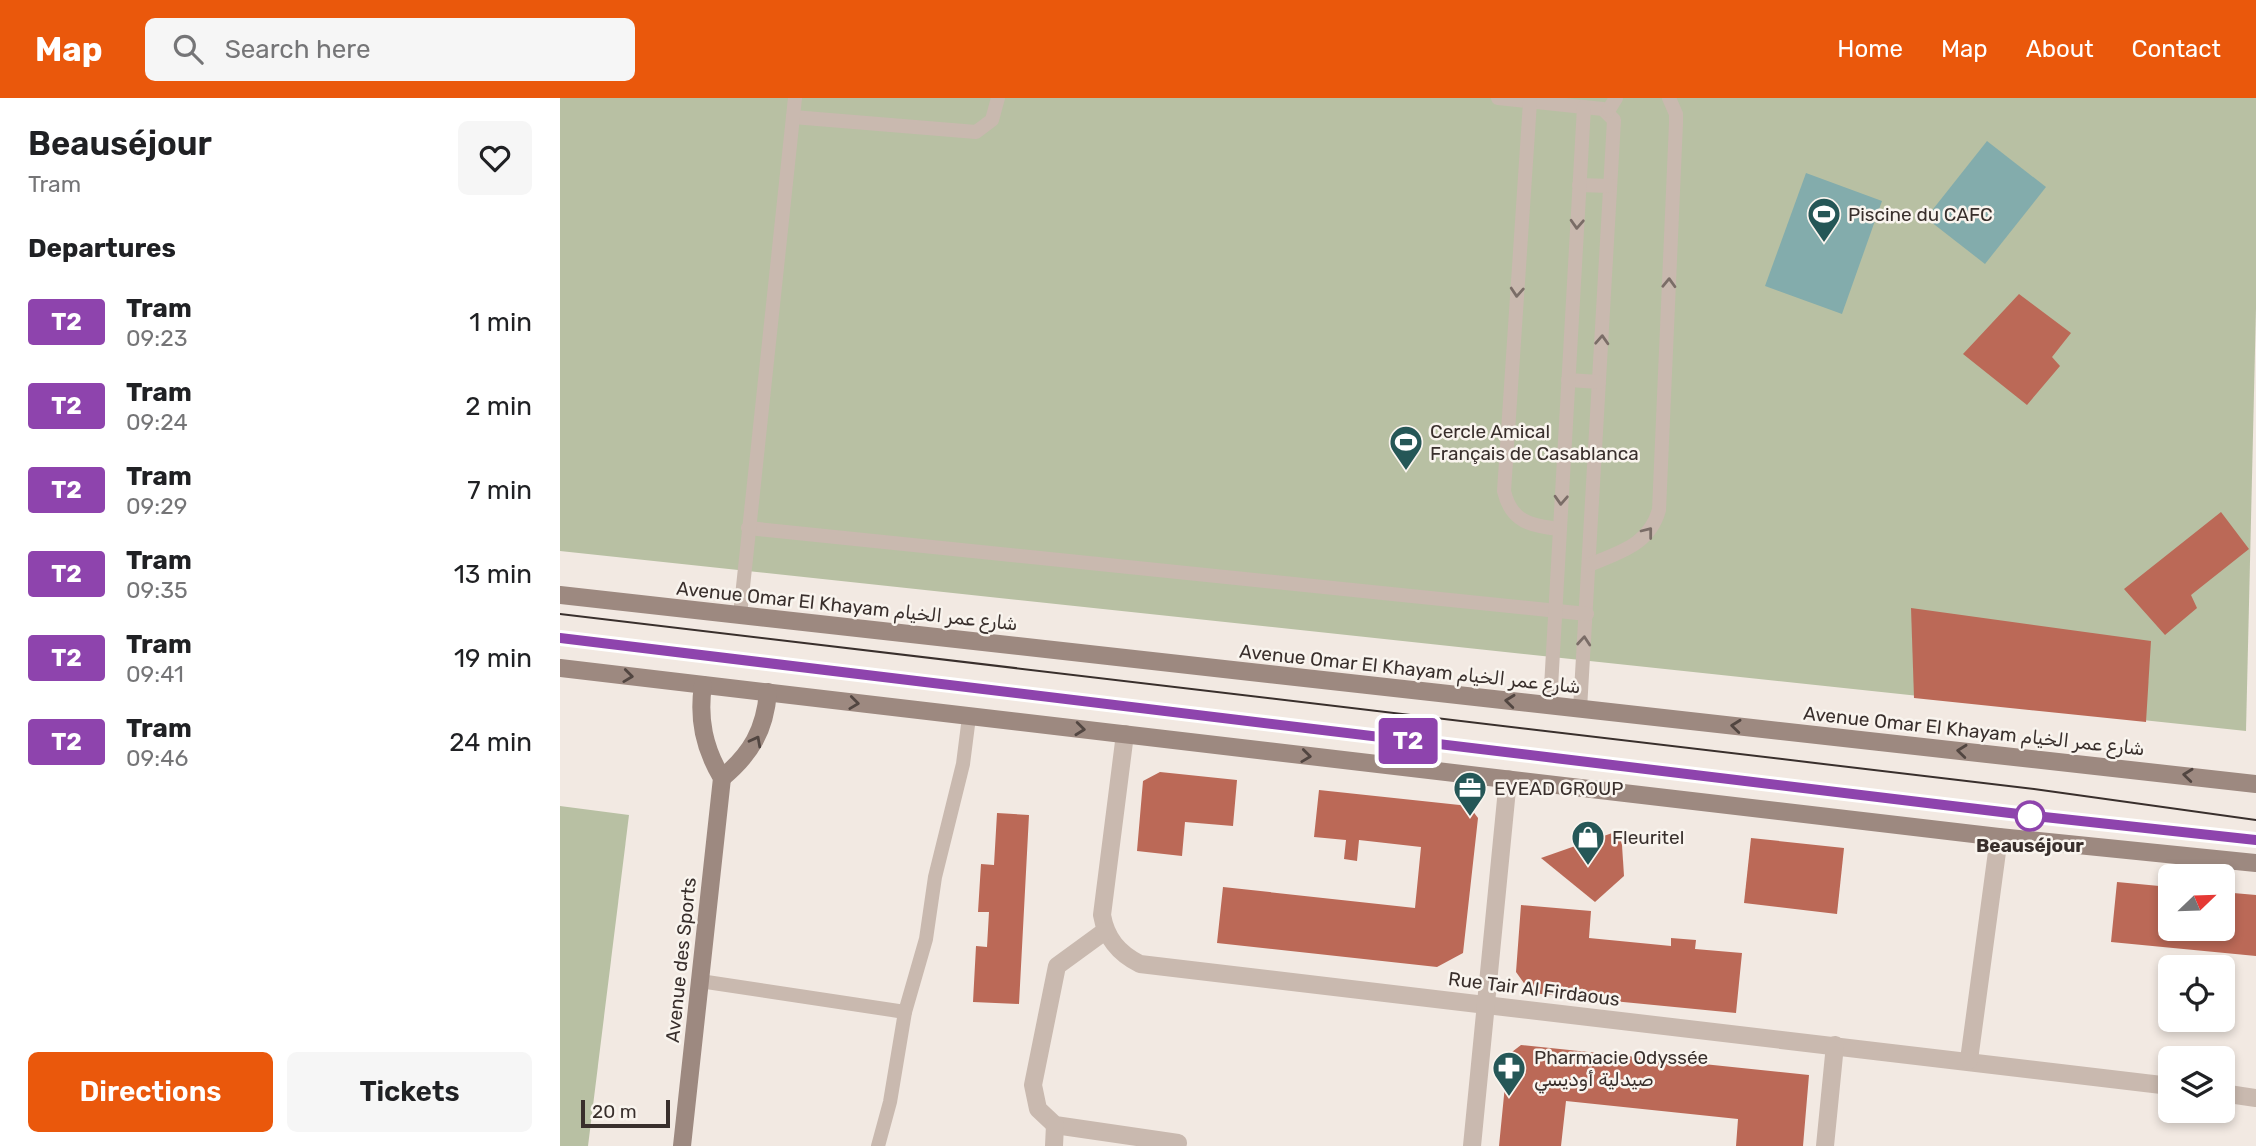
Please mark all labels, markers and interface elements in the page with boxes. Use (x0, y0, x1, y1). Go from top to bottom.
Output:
search box (145, 18, 635, 81)
text: Map (35, 30, 103, 69)
icon: search (169, 30, 207, 68)
text: Search here (225, 34, 370, 65)
text: Home (1837, 35, 1903, 63)
text: Map (1941, 35, 1988, 63)
text: About (2026, 35, 2094, 63)
text: Contact (2132, 35, 2221, 63)
button: heart (458, 121, 532, 195)
text: Beauséjour (28, 124, 212, 163)
text: Tram (28, 170, 81, 198)
sports icon: Piscine du CAFC (1805, 195, 1843, 244)
place label: Piscine du CAFC (1848, 203, 1993, 226)
one-way arrow (1570, 219, 1585, 230)
text: Departures (28, 233, 176, 264)
one-way arrow (1662, 278, 1677, 289)
one-way arrow (1510, 287, 1525, 298)
text: Tram (126, 293, 192, 324)
text: 1 min (469, 307, 532, 338)
text: T2 (51, 308, 82, 336)
text: 09:23 (126, 324, 187, 352)
one-way arrow (1594, 334, 1609, 345)
text: Tram (126, 377, 192, 408)
text: 2 min (465, 391, 532, 422)
text: T2 (51, 392, 82, 420)
text: 09:24 (126, 408, 188, 436)
place label: Cercle Amical Français de Casablanca (1430, 420, 1639, 465)
sports icon: Cercle Amical Français de Casablanca (1387, 423, 1425, 472)
text: Tram (126, 461, 192, 492)
text: 7 min (467, 475, 532, 506)
text: T2 (51, 476, 82, 504)
text: 09:29 (126, 492, 187, 520)
one-way arrow (1554, 495, 1569, 506)
one-way arrow (1639, 527, 1652, 539)
text: Tram (126, 545, 192, 576)
text: 13 min (454, 559, 532, 590)
text: T2 (51, 560, 82, 588)
text: 09:35 (126, 576, 188, 604)
street label: Avenue Omar El Khayam شارع عمر الخيام (675, 577, 1019, 637)
text: Tram (126, 629, 192, 660)
one-way arrow (1576, 635, 1591, 646)
street label: Avenue Omar El Khayam شارع عمر الخيام (1238, 640, 1582, 700)
text: 19 min (454, 643, 532, 674)
text: T2 (51, 644, 82, 672)
text: 09:41 (126, 660, 184, 688)
one-way arrow (622, 668, 634, 683)
one-way arrow (1504, 693, 1516, 708)
one-way arrow (848, 695, 860, 710)
street label: Avenue Omar El Khayam شارع عمر الخيام (1802, 702, 2146, 762)
text: Tram (126, 713, 192, 744)
line badge: T2 (1376, 718, 1440, 764)
one-way arrow (1730, 718, 1742, 733)
one-way arrow (1074, 722, 1085, 737)
text: 24 min (449, 727, 532, 758)
text: T2 (1393, 727, 1423, 755)
text: T2 (51, 728, 82, 756)
one-way arrow (747, 735, 761, 748)
one-way arrow (1956, 743, 1968, 758)
text: 09:46 (126, 744, 188, 772)
one-way arrow (1300, 748, 1311, 763)
one-way arrow (2182, 768, 2194, 783)
office icon: EVEAD GROUP (1451, 769, 1489, 818)
place label: EVEAD GROUP (1494, 777, 1624, 800)
marker: Beauséjour (2015, 801, 2045, 831)
shop icon: Fleuritel (1569, 818, 1607, 867)
place label: Fleuritel (1612, 826, 1684, 849)
place label: Beauséjour (1976, 834, 2084, 857)
north arrow (2158, 864, 2235, 942)
map controls (2158, 864, 2235, 1123)
street label: Avenue des Sports (661, 876, 701, 1044)
button: locate (2158, 955, 2235, 1032)
street label: Rue Tair Al Firdaous (1447, 967, 1621, 1011)
place label: Pharmacie Odyssée صيدلية أوديسي (1534, 1046, 1708, 1094)
button: layers (2158, 1046, 2235, 1123)
pharmacy icon: Pharmacie Odyssée صيدلية أوديسي (1490, 1049, 1528, 1098)
button: Directions (28, 1052, 273, 1132)
button: Tickets (287, 1052, 532, 1132)
scale bar (581, 1097, 670, 1129)
text: 20 m (592, 1100, 637, 1123)

